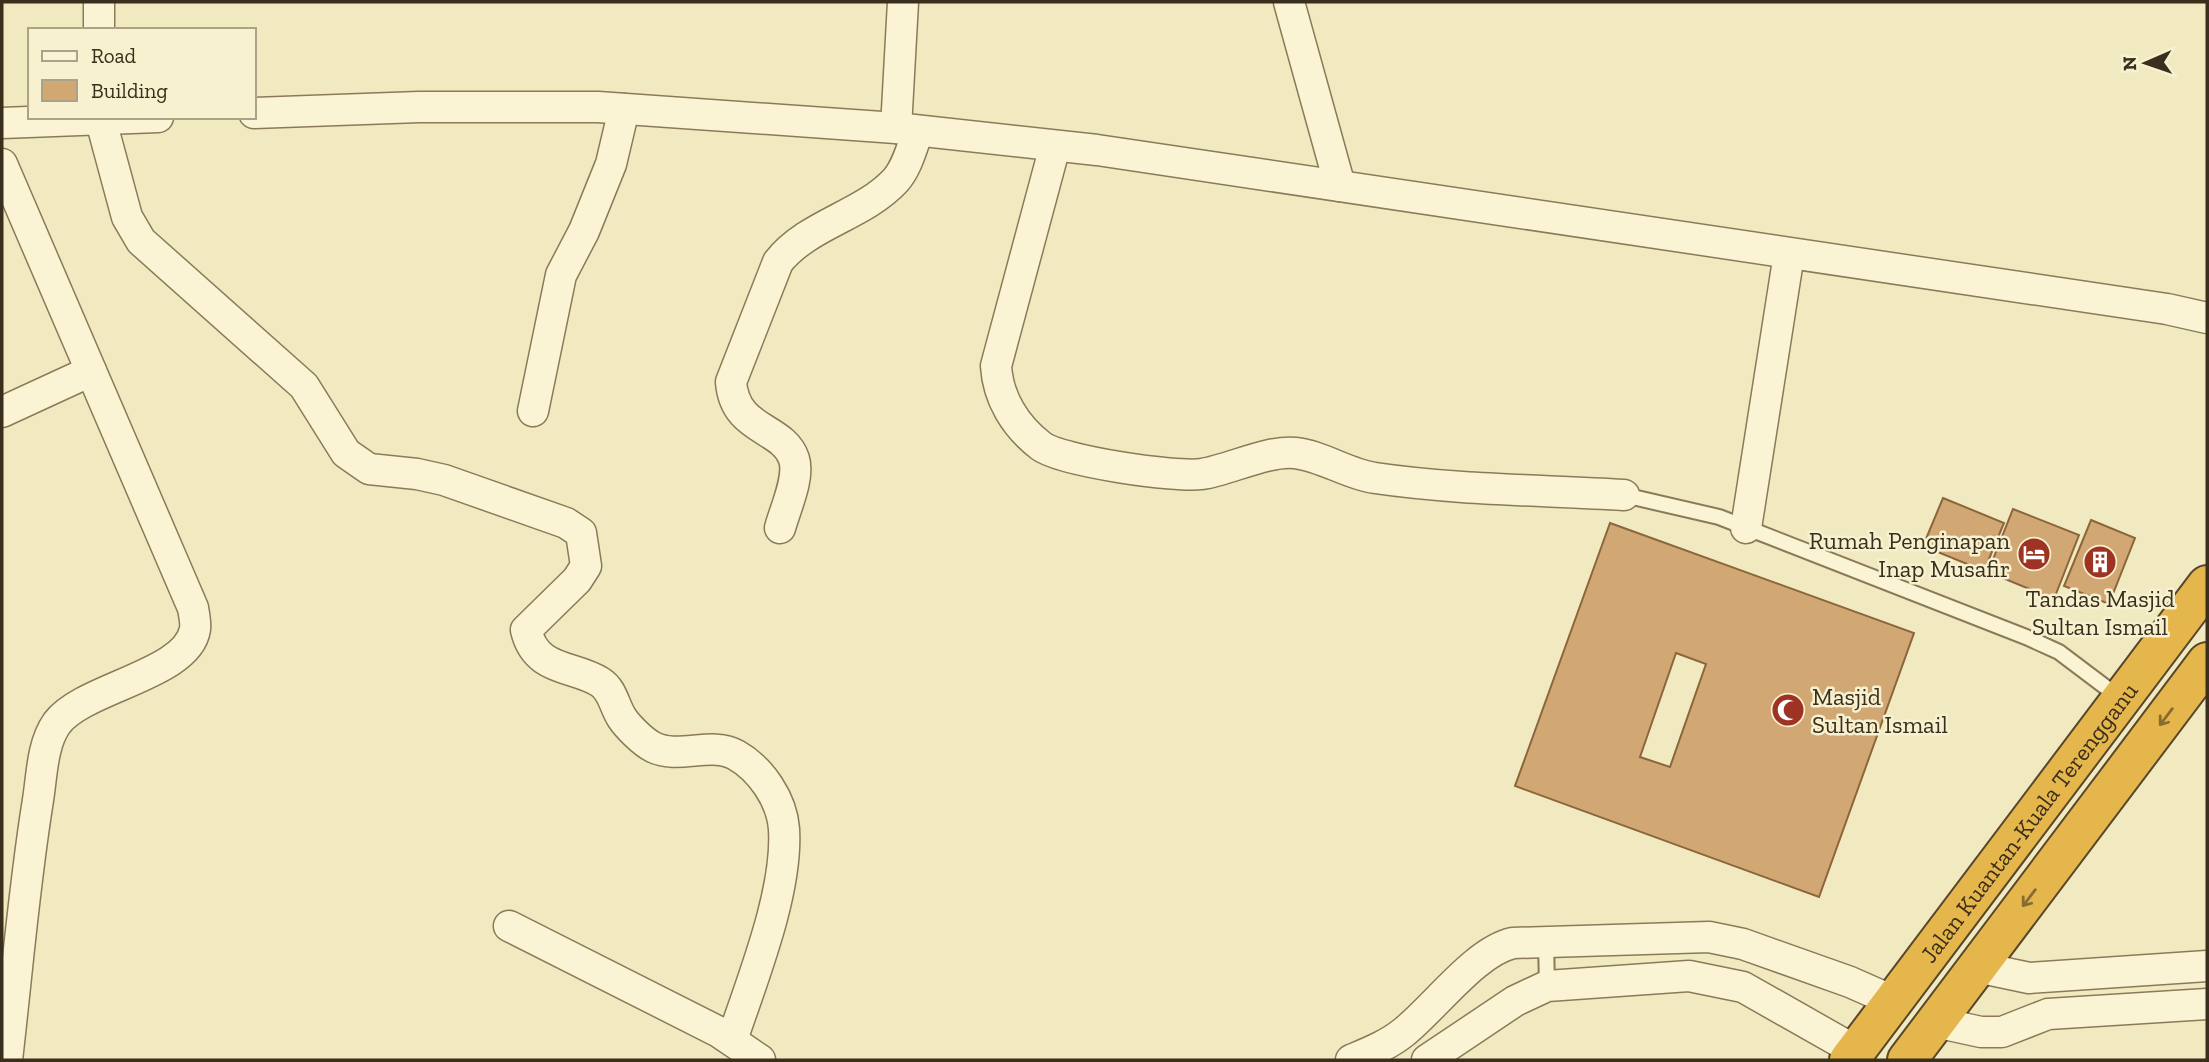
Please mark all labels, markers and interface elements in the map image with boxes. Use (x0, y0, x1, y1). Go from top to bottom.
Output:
legend (28, 28, 256, 119)
north arrow (2111, 28, 2181, 98)
text: Road (91, 43, 137, 68)
text: N (2118, 56, 2141, 71)
text: Building (91, 78, 168, 103)
place label: Rumah Penginapan Inap Musafir (1809, 526, 2010, 583)
hotel icon: Rumah Penginapan Inap Musafir (2015, 535, 2053, 573)
building icon: Tandas Masjid Sultan Ismail (2081, 543, 2119, 581)
place label: Tandas Masjid Sultan Ismail (2025, 584, 2175, 641)
street label: Jalan Kuantan-Kuala Terengganu (1914, 676, 2144, 968)
place label: Masjid Sultan Ismail (1812, 682, 1948, 739)
mosque icon: Masjid Sultan Ismail (1769, 691, 1807, 729)
one-way arrow (2159, 707, 2173, 726)
one-way arrow (2021, 888, 2036, 907)

